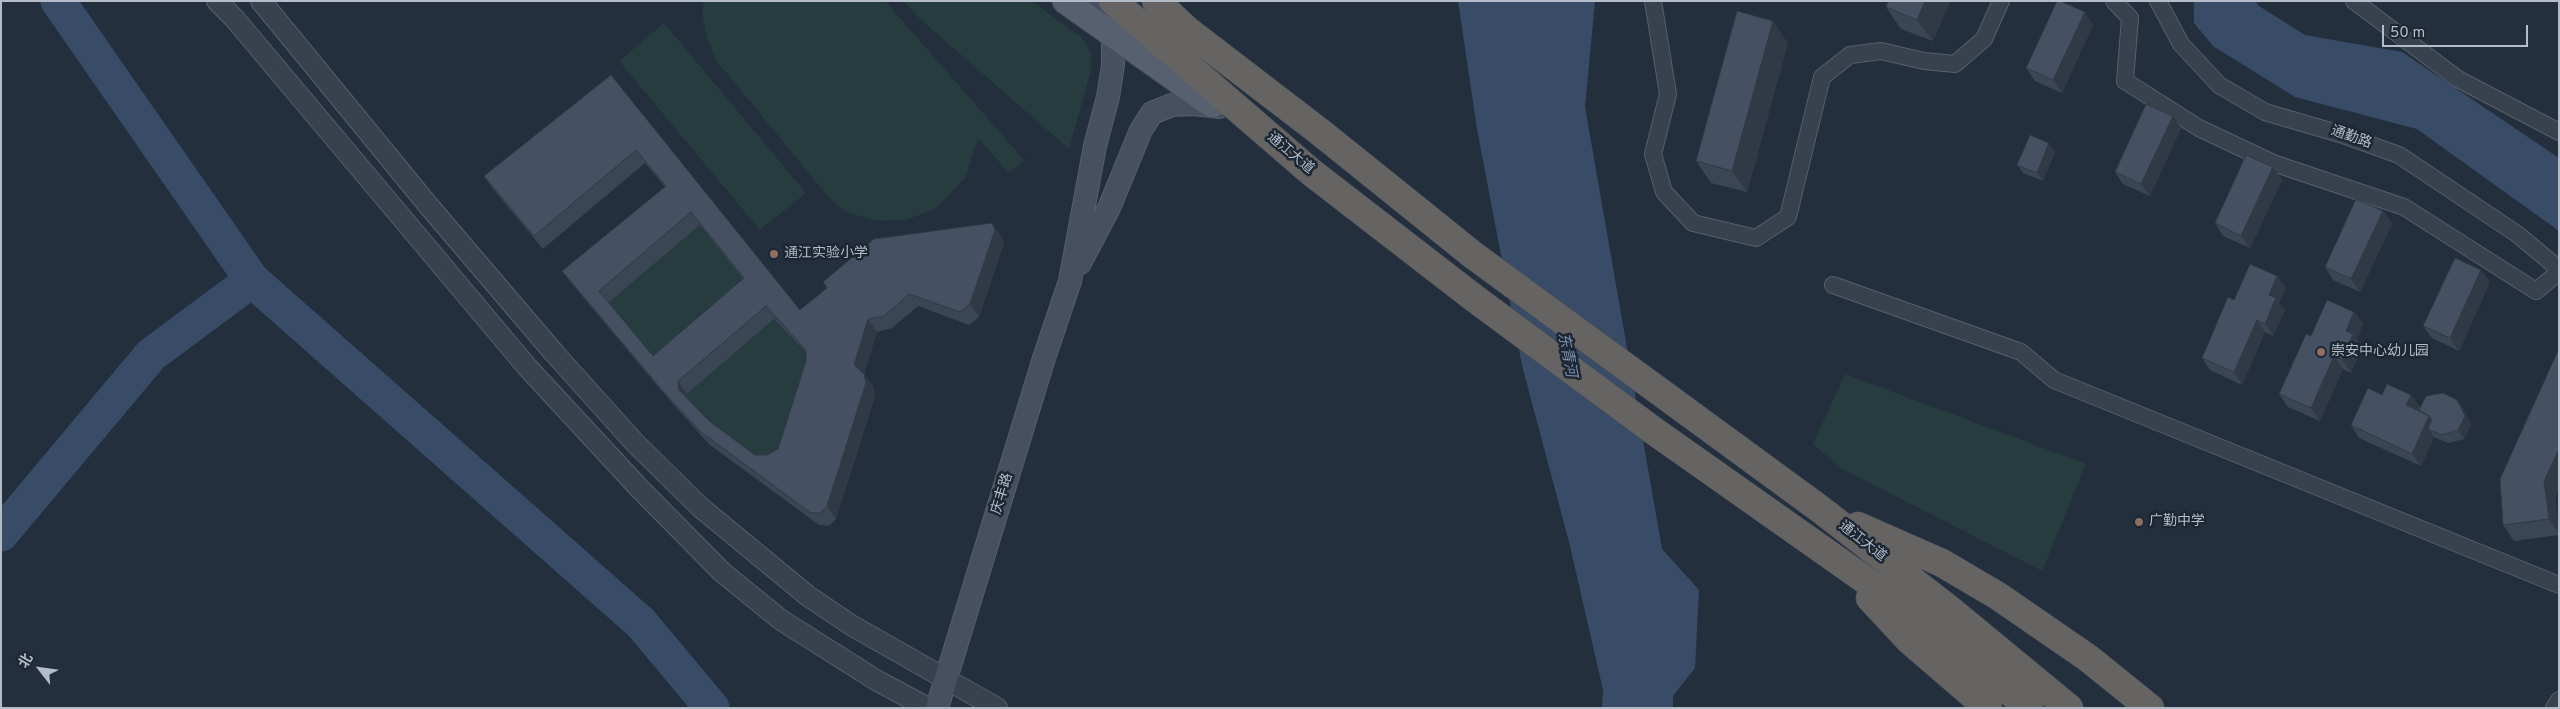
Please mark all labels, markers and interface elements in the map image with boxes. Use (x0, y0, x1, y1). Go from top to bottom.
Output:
scale bar (2385, 15, 2531, 47)
text: 50 m (2390, 24, 2425, 43)
street label: 通勤路 (2328, 123, 2374, 153)
street label: 通江大道 (1263, 130, 1317, 178)
place label: 通江实验小学 (784, 246, 868, 262)
marker: 通江实验小学 (768, 248, 780, 260)
water label: 东青河 (1553, 331, 1579, 379)
place label: 崇安中心幼儿园 (2331, 344, 2429, 360)
marker: 崇安中心幼儿园 (2315, 346, 2327, 358)
street label: 庆丰路 (989, 471, 1017, 517)
place label: 广勤中学 (2149, 514, 2205, 530)
marker: 广勤中学 (2133, 516, 2145, 528)
street label: 通江大道 (1835, 518, 1889, 566)
north arrow (15, 644, 65, 694)
text: 北 (16, 651, 37, 672)

